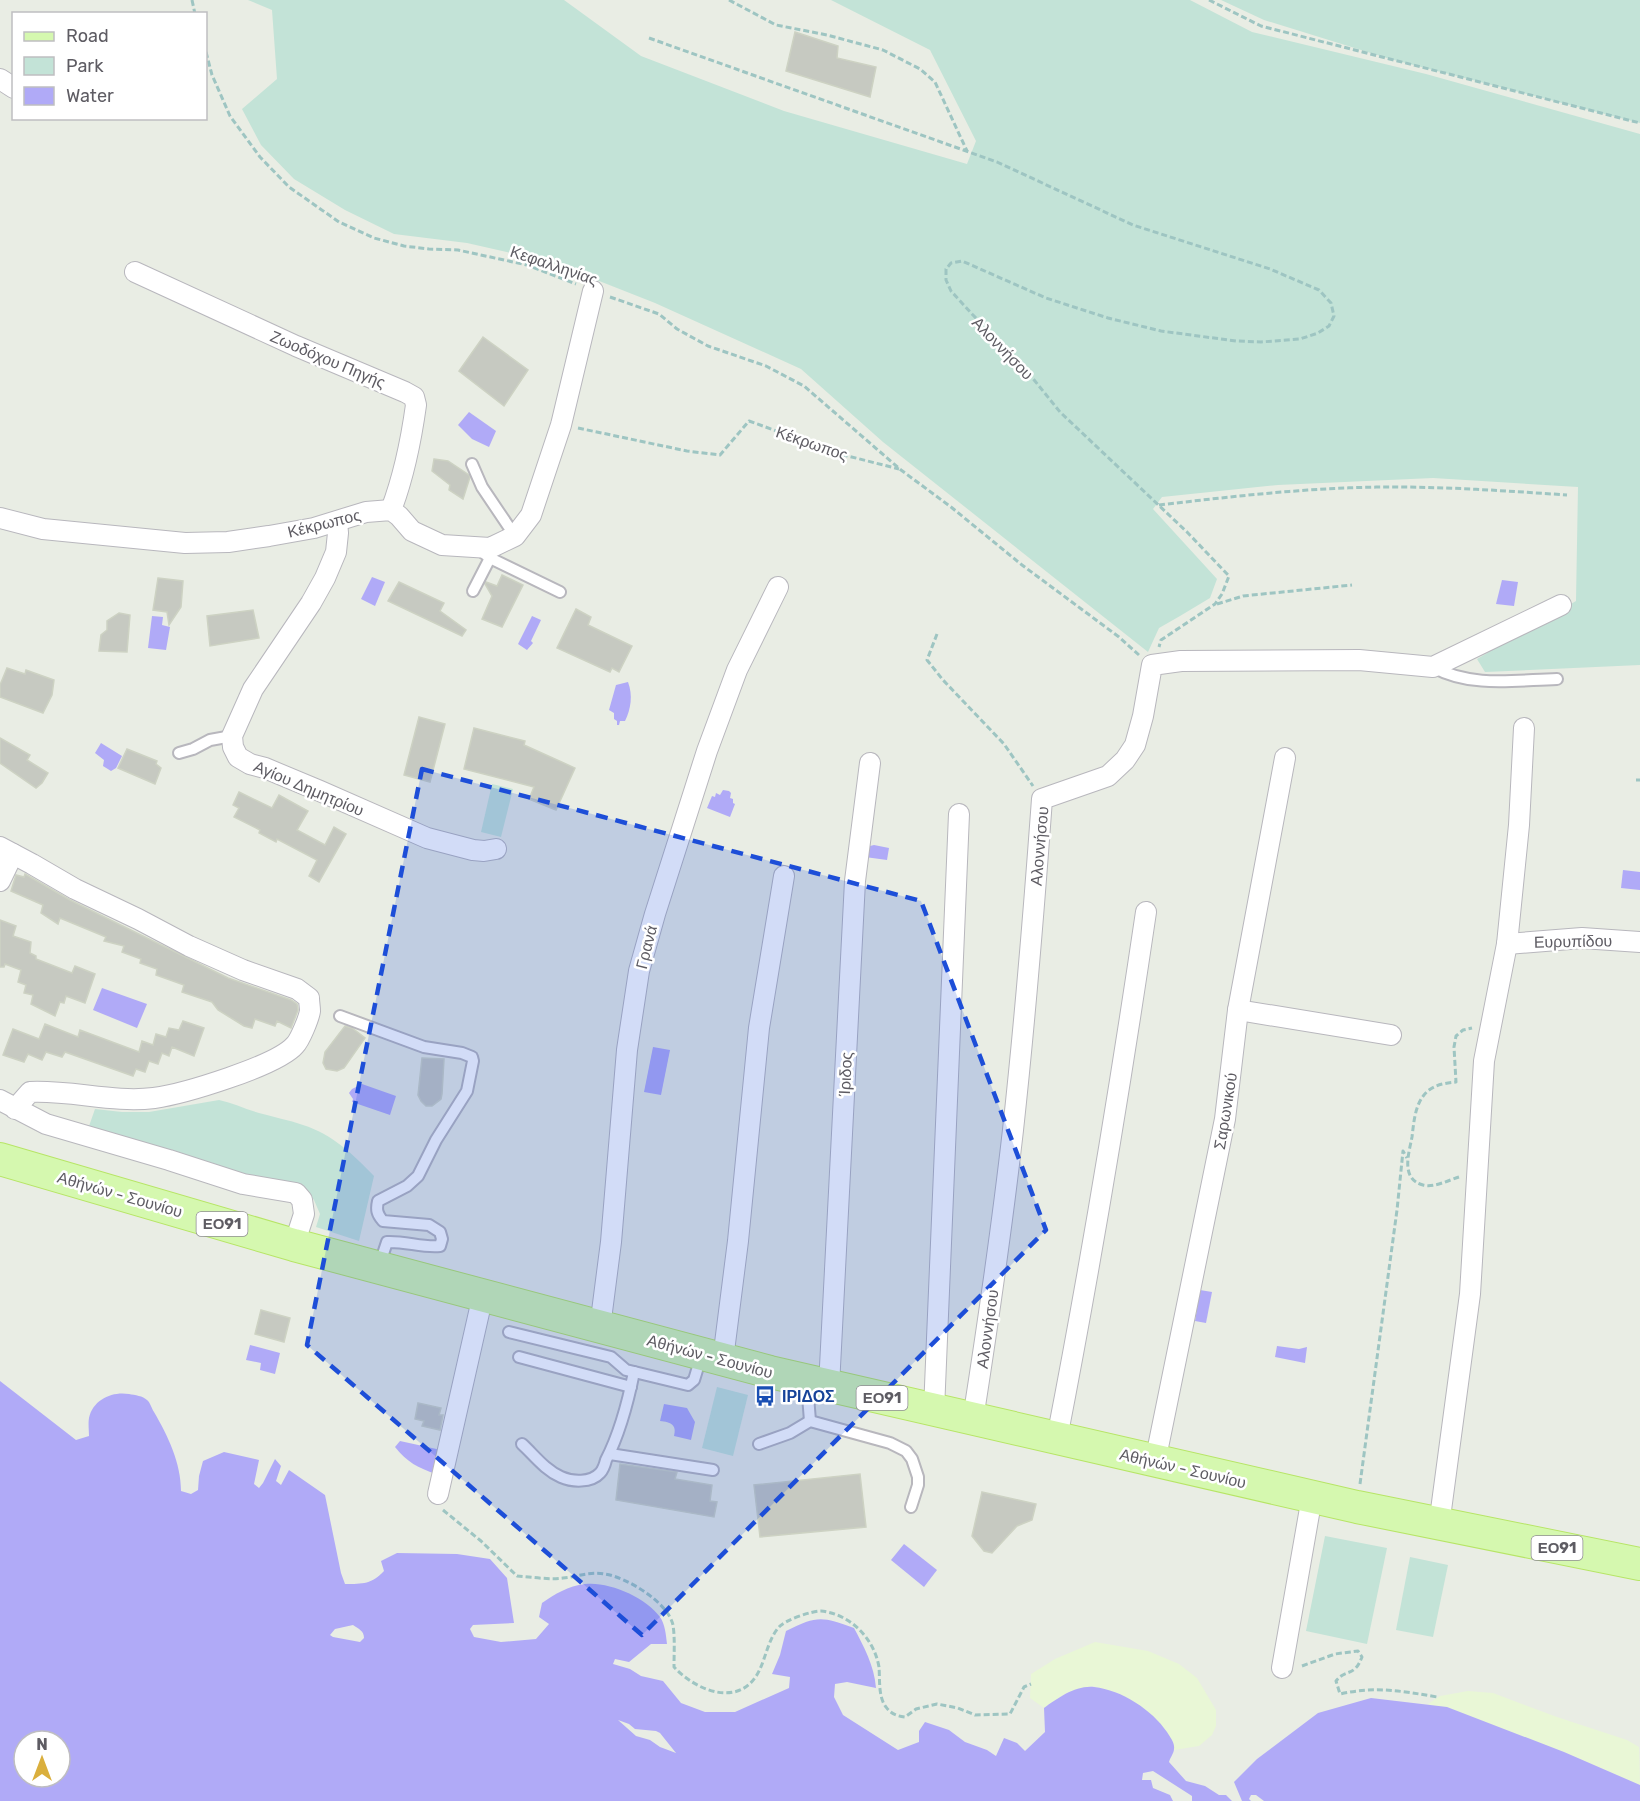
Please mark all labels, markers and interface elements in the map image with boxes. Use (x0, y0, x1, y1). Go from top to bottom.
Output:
legend (12, 12, 207, 120)
text: Road (66, 25, 109, 47)
text: Park (66, 55, 104, 77)
text: Water (66, 85, 114, 107)
street label: Κεφαλληνίας (508, 242, 600, 289)
street label: Αλοννήσου (968, 313, 1037, 384)
street label: Ζωοδόχου Πηγής (267, 327, 388, 392)
street label: Κέκρωπος (773, 422, 850, 465)
street label: Κέκρωπος (286, 505, 363, 542)
street label: Αγίου Δημητρίου (251, 757, 367, 820)
street label: Αλοννήσου (1027, 805, 1052, 887)
street label: Γρανά (632, 923, 661, 971)
street label: Ευρυπίδου (1534, 931, 1612, 952)
street label: Ίριδος (835, 1051, 856, 1098)
street label: Σαρωνικού (1210, 1071, 1241, 1151)
street label: Αθήνών - Σουνίου (55, 1168, 185, 1221)
road number: ΕΟ91 (196, 1212, 248, 1236)
street label: Αλοννήσου (973, 1288, 1002, 1370)
street label: Αθήνών - Σουνίου (645, 1331, 775, 1382)
bus stop icon: ΙΡΙΔΟΣ (753, 1384, 777, 1408)
road number: ΕΟ91 (856, 1386, 908, 1410)
place label: ΙΡΙΔΟΣ (782, 1387, 835, 1406)
street label: Αθήνών - Σουνίου (1118, 1445, 1248, 1492)
road number: ΕΟ91 (1532, 1536, 1582, 1560)
north arrow (12, 1729, 72, 1789)
text: N (36, 1735, 48, 1754)

